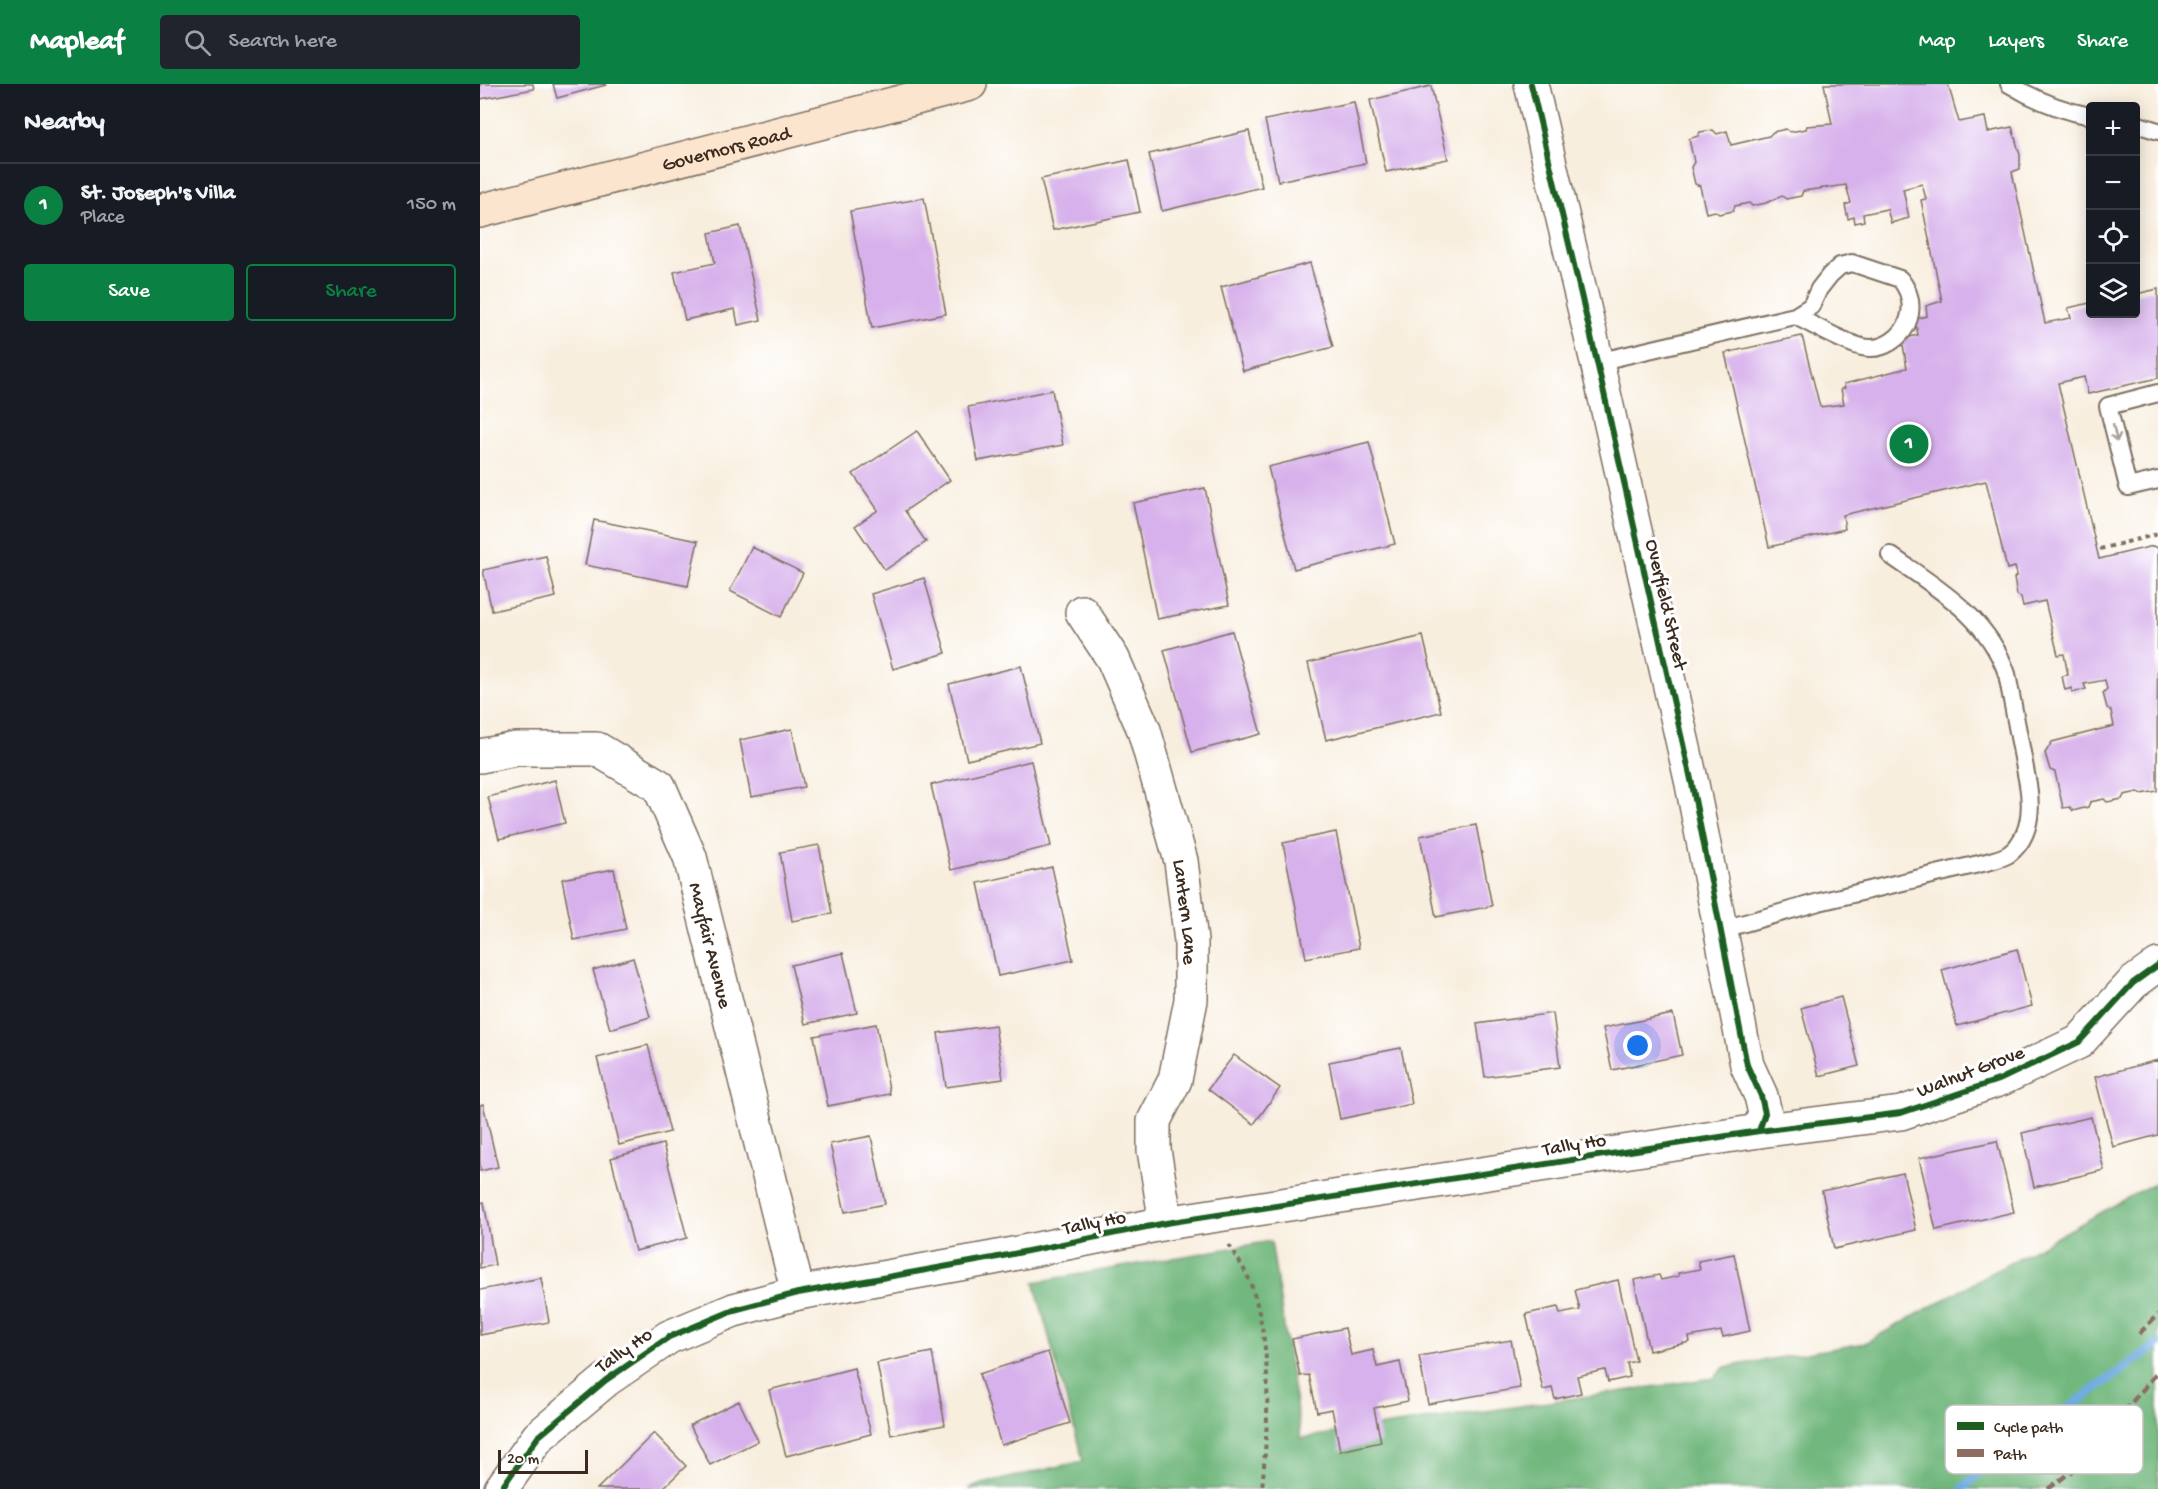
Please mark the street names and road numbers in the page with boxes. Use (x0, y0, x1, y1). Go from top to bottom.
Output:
street label: Governors Road (660, 122, 796, 178)
street label: Overfield Street (1638, 537, 1691, 674)
street label: Lantern Lane (1166, 858, 1200, 965)
street label: Mayfair Avenue (682, 881, 735, 1012)
street label: Walnut Grove (1914, 1042, 2029, 1104)
street label: Tally Ho (1540, 1130, 1608, 1163)
street label: Tally Ho (1060, 1207, 1128, 1242)
street label: Tally Ho (591, 1324, 658, 1380)

